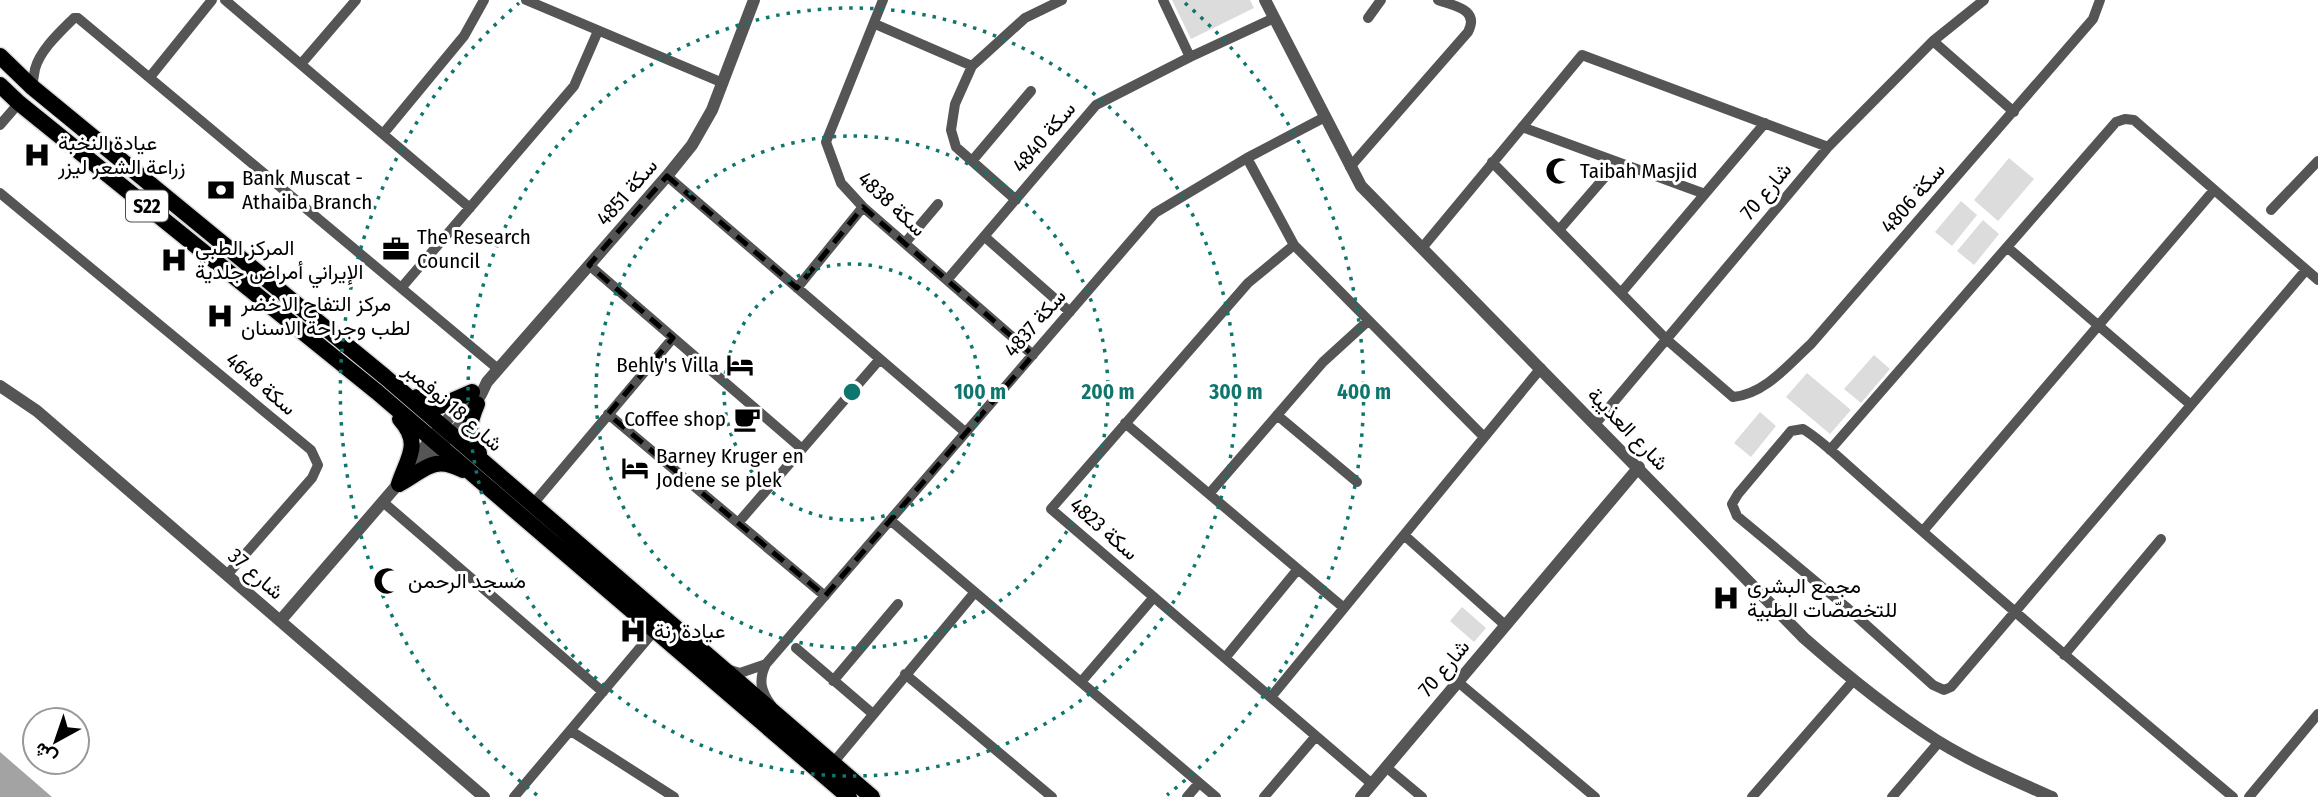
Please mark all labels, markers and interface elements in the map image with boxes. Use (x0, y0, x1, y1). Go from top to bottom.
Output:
street label: سكة 4840 (1007, 96, 1081, 178)
place label: عيادة النخبة زراعة الشعر ليزر (57, 130, 185, 180)
hospital icon: عيادة النخبة زراعة الشعر ليزر (22, 140, 52, 170)
street label: سكة 4851 (591, 153, 663, 231)
mosque icon: Taibah Masjid (1544, 156, 1574, 186)
street label: شارع 70 (1735, 157, 1798, 225)
street label: سكة 4806 (1875, 157, 1951, 239)
place label: Taibah Masjid (1580, 158, 1697, 184)
place label: Bank Muscat - Athaiba Branch (242, 165, 372, 215)
street label: سكة 4838 (853, 166, 931, 242)
bank icon: Bank Muscat - Athaiba Branch (206, 175, 236, 205)
road number: S22 (126, 190, 168, 222)
place label: The Research Council (417, 224, 531, 274)
office icon: The Research Council (381, 234, 411, 264)
place label: المركز الطبي الإيراني أمراض جلدية (195, 235, 363, 289)
hospital icon: المركز الطبي الإيراني أمراض جلدية (159, 245, 189, 275)
street label: سكة 4837 (998, 284, 1072, 362)
place label: مركز التفاح الاخضر لطب وجراحة الاسنان (240, 291, 411, 341)
hospital icon: مركز التفاح الاخضر لطب وجراحة الاسنان (205, 301, 235, 331)
street label: سكة 4648 (220, 347, 302, 421)
hotel icon: Behly's Villa (725, 350, 755, 380)
place label: Behly's Villa (616, 352, 719, 378)
street label: شارع 18 نوفمبر (397, 356, 508, 458)
text: 100 m (954, 379, 1006, 405)
text: 200 m (1080, 379, 1135, 405)
text: 300 m (1208, 379, 1263, 405)
text: 400 m (1337, 379, 1391, 405)
centre of rings (840, 380, 864, 404)
street label: شارع العذيبة (1581, 382, 1674, 477)
cafe icon: Coffee shop (732, 404, 762, 434)
place label: Coffee shop (624, 406, 726, 432)
place label: Barney Kruger en Jodene se plek (656, 443, 804, 493)
hotel icon: Barney Kruger en Jodene se plek (620, 453, 650, 483)
street label: سكة 4823 (1064, 492, 1144, 566)
street label: شارع 37 (222, 543, 289, 606)
mosque icon: مسجد الرحمن (372, 566, 402, 596)
place label: مسجد الرحمن (408, 568, 526, 594)
place label: مجمع البشرى للتخصصّات الطبية (1747, 573, 1897, 623)
hospital icon: مجمع البشرى للتخصصّات الطبية (1711, 583, 1741, 613)
hospital icon: عيادة رنة (618, 616, 648, 646)
place label: عيادة رنة (654, 618, 725, 644)
street label: شارع 70 (1413, 634, 1476, 702)
north arrow (21, 706, 91, 776)
text: ش (29, 737, 62, 770)

